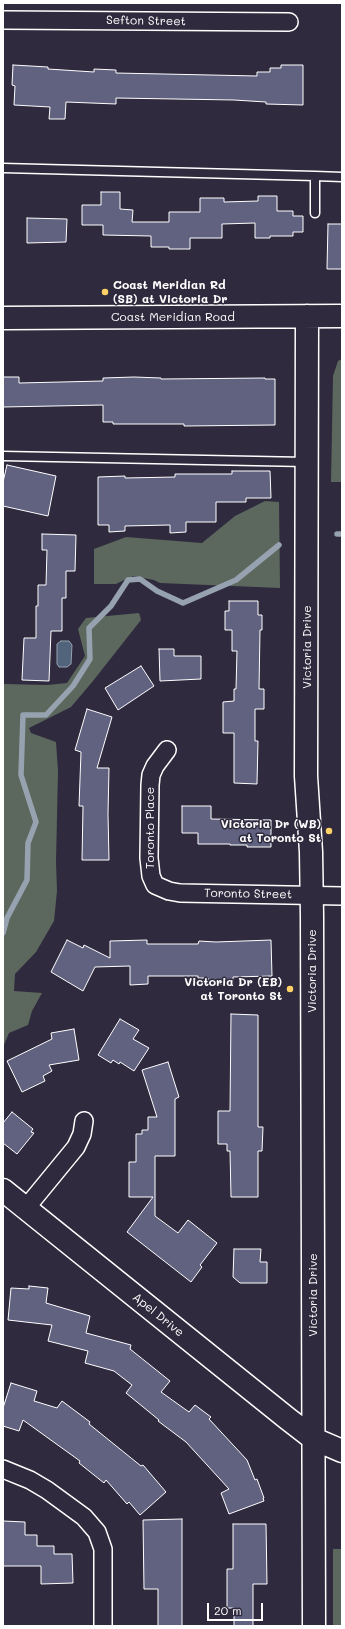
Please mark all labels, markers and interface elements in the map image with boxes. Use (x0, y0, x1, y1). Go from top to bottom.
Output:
street label: Sefton Street (106, 13, 186, 29)
place label: Coast Meridian Rd (SB) at Victoria Dr (113, 278, 228, 306)
marker: Coast Meridian Rd (SB) at Victoria Dr (100, 287, 110, 297)
street label: Coast Meridian Road (111, 310, 235, 324)
street label: Victoria Drive (300, 605, 314, 689)
street label: Toronto Place (143, 787, 157, 869)
place label: Victoria Dr (WB) at Toronto St (221, 817, 321, 845)
marker: Victoria Dr (WB) at Toronto St (324, 826, 334, 836)
street label: Toronto Street (204, 886, 292, 902)
street label: Victoria Drive (305, 929, 319, 1013)
place label: Victoria Dr (EB) at Toronto St (184, 975, 282, 1003)
marker: Victoria Dr (EB) at Toronto St (285, 984, 295, 994)
street label: Victoria Drive (306, 1253, 320, 1337)
street label: Apel Drive (129, 1290, 187, 1340)
scale bar (209, 1595, 265, 1621)
text: 20 m (214, 1602, 242, 1618)

